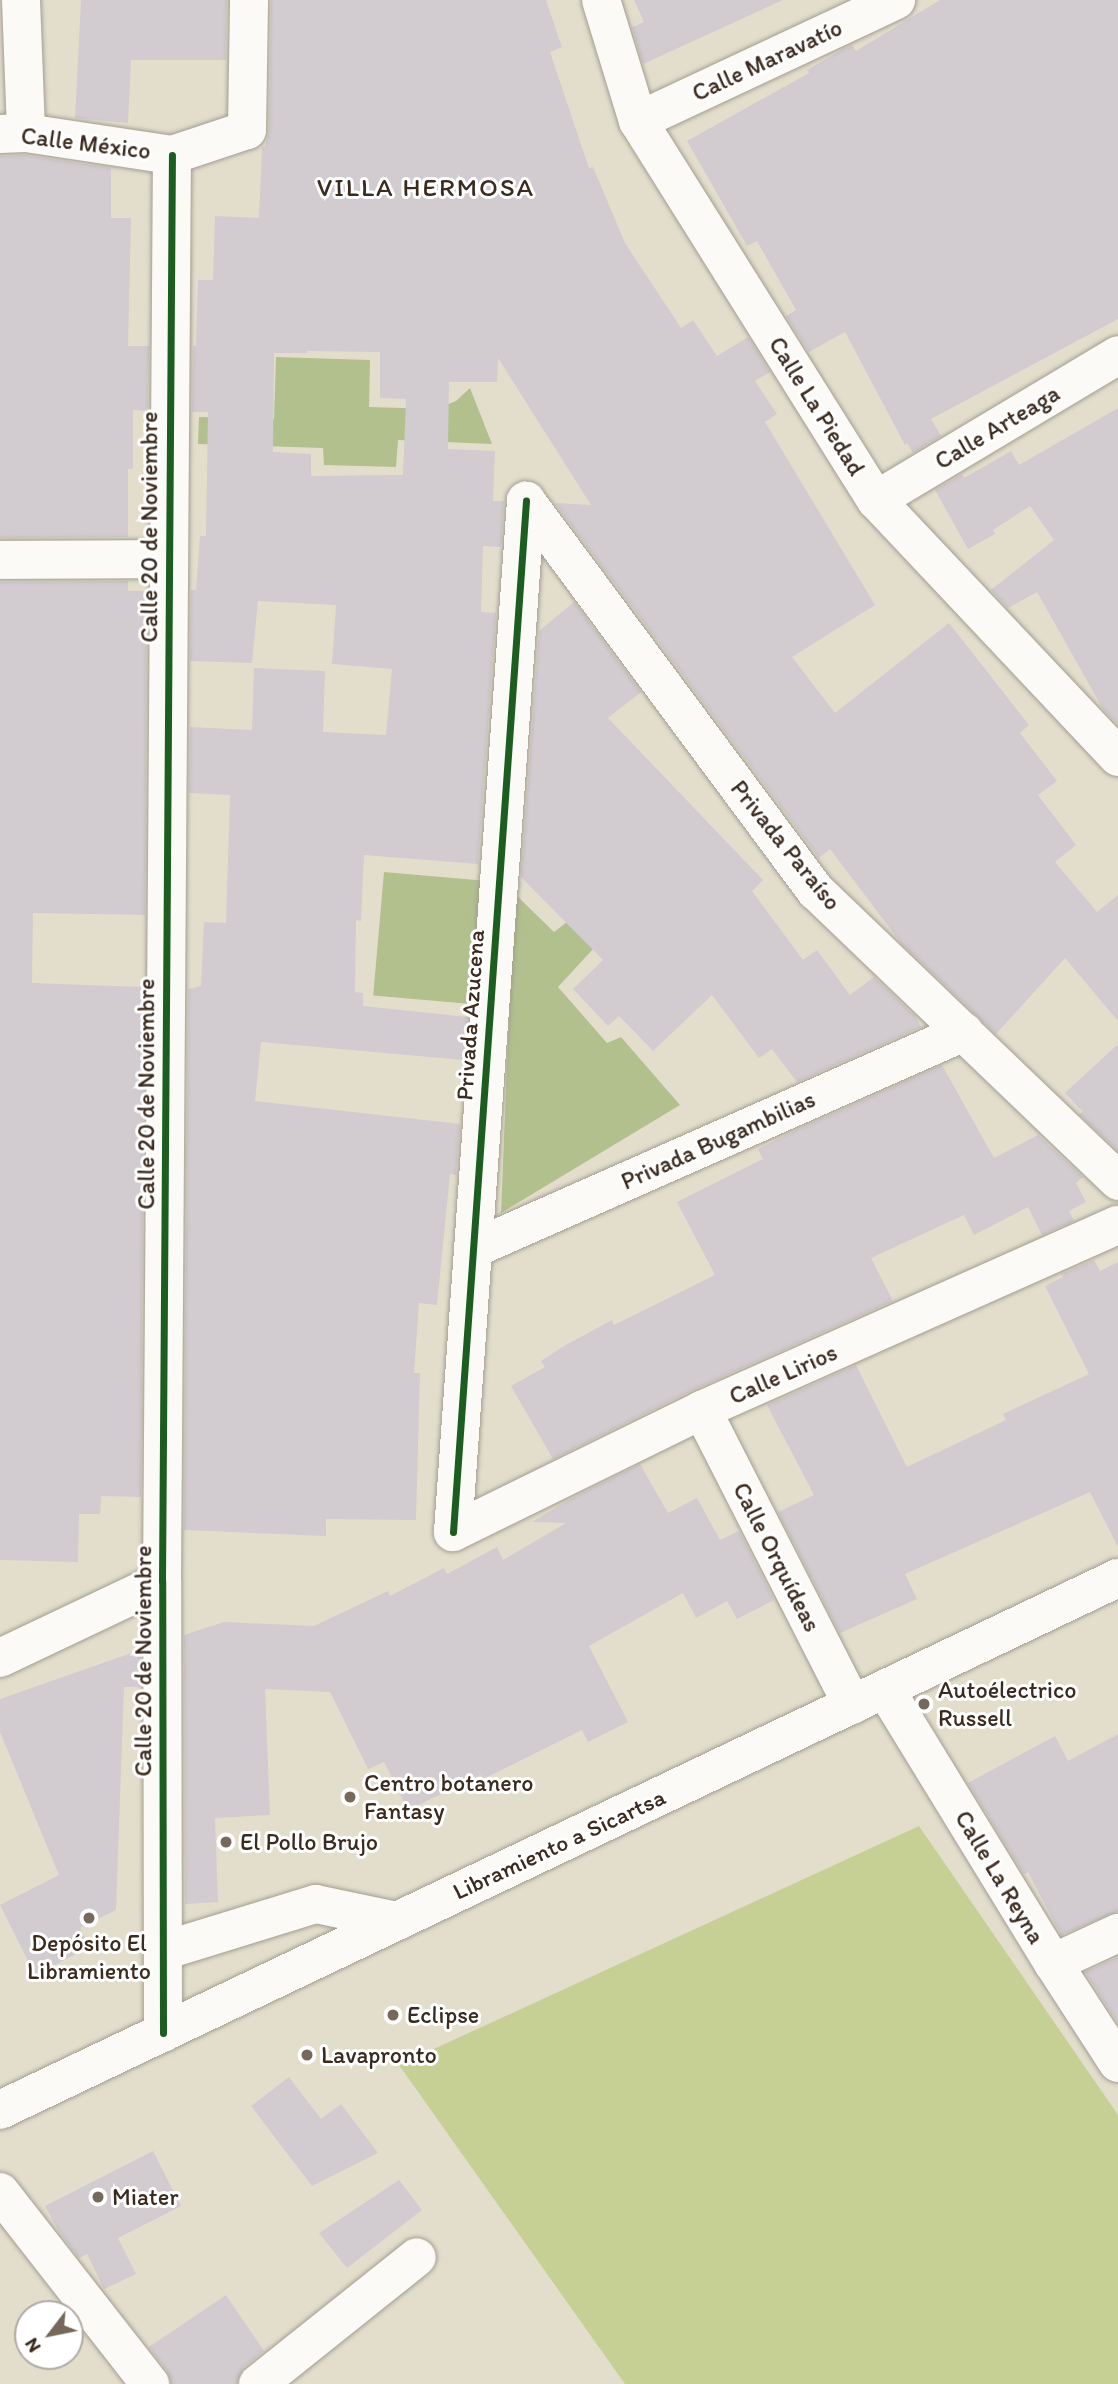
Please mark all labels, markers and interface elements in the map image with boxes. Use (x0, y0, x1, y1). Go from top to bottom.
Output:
street label: Calle Maravatío (687, 13, 847, 107)
street label: Calle México (20, 121, 152, 165)
district label: VILLA HERMOSA (318, 172, 534, 204)
street label: Calle La Piedad (763, 331, 871, 481)
street label: Calle Arteaga (929, 379, 1065, 475)
street label: Calle 20 de Noviembre (135, 411, 163, 643)
street label: Privada Paraíso (725, 774, 847, 916)
street label: Privada Azucena (450, 929, 490, 1101)
street label: Calle 20 de Noviembre (132, 978, 160, 1210)
street label: Privada Bugambilias (616, 1084, 820, 1196)
street label: Calle Lirios (725, 1337, 841, 1411)
street label: Calle Orquídeas (727, 1477, 827, 1637)
street label: Calle 20 de Noviembre (129, 1545, 157, 1777)
place label: Autoélectrico Russell (938, 1676, 1076, 1732)
marker: Autoélectrico Russell (916, 1696, 932, 1712)
place label: Centro botanero Fantasy (364, 1769, 533, 1825)
street label: Libramiento a Sicartsa (448, 1782, 670, 1906)
marker: Centro botanero Fantasy (342, 1789, 358, 1805)
street label: Calle La Reyna (949, 1805, 1051, 1949)
place label: El Pollo Brujo (240, 1828, 378, 1856)
marker: El Pollo Brujo (218, 1834, 234, 1850)
marker: Depósito El Libramiento (81, 1910, 97, 1926)
place label: Depósito El Libramiento (27, 1929, 151, 1985)
place label: Eclipse (407, 2001, 479, 2029)
marker: Eclipse (385, 2007, 401, 2023)
place label: Lavapronto (321, 2041, 437, 2069)
marker: Lavapronto (299, 2047, 315, 2063)
place label: Miater (112, 2183, 178, 2211)
marker: Miater (90, 2189, 106, 2205)
north arrow (14, 2300, 84, 2370)
text: N (19, 2334, 46, 2357)

